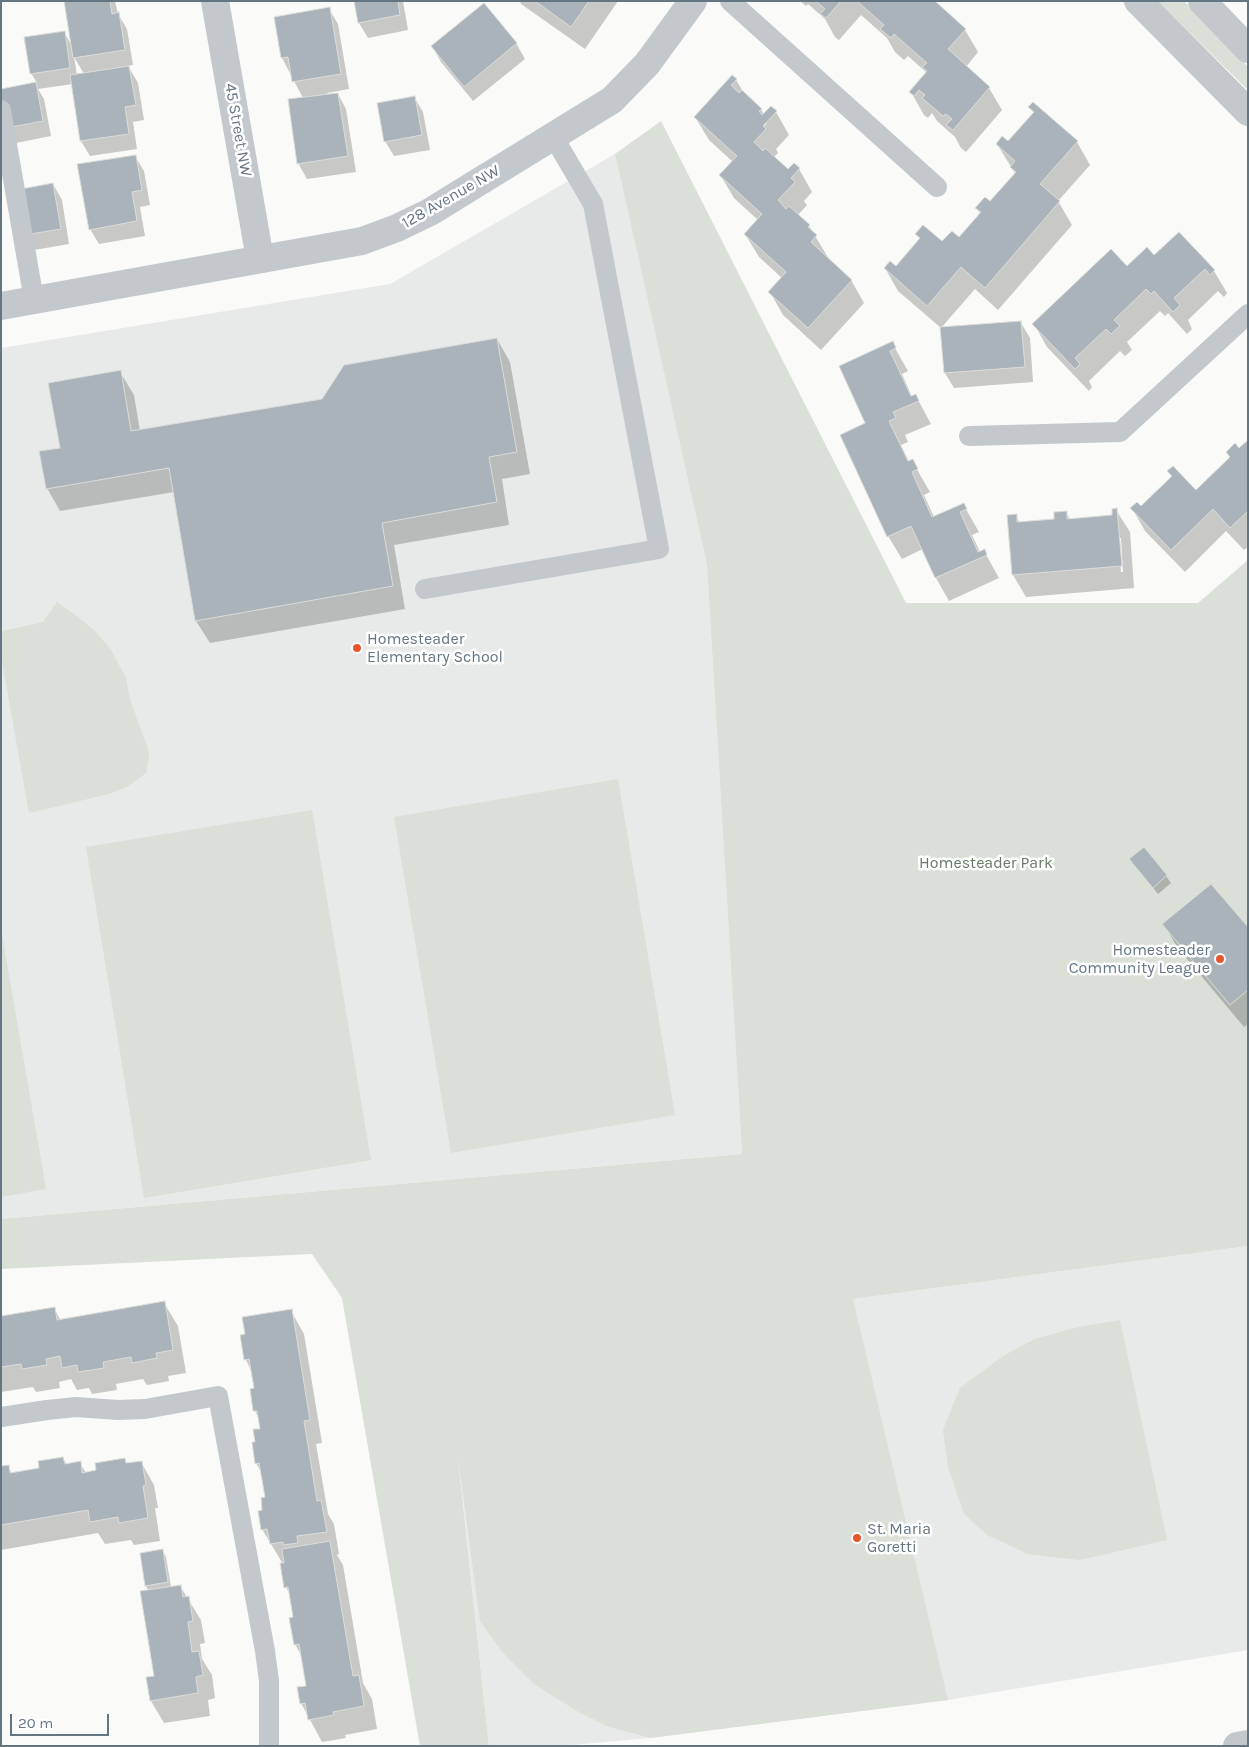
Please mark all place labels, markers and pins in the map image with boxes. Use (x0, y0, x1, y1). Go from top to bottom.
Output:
place label: Homesteader Elementary School (367, 629, 503, 667)
marker: Homesteader Elementary School (351, 642, 363, 654)
place label: Homesteader Community League (1069, 940, 1210, 978)
marker: Homesteader Community League (1214, 953, 1226, 965)
place label: St. Maria Goretti (867, 1519, 931, 1557)
marker: St. Maria Goretti (851, 1532, 863, 1544)

